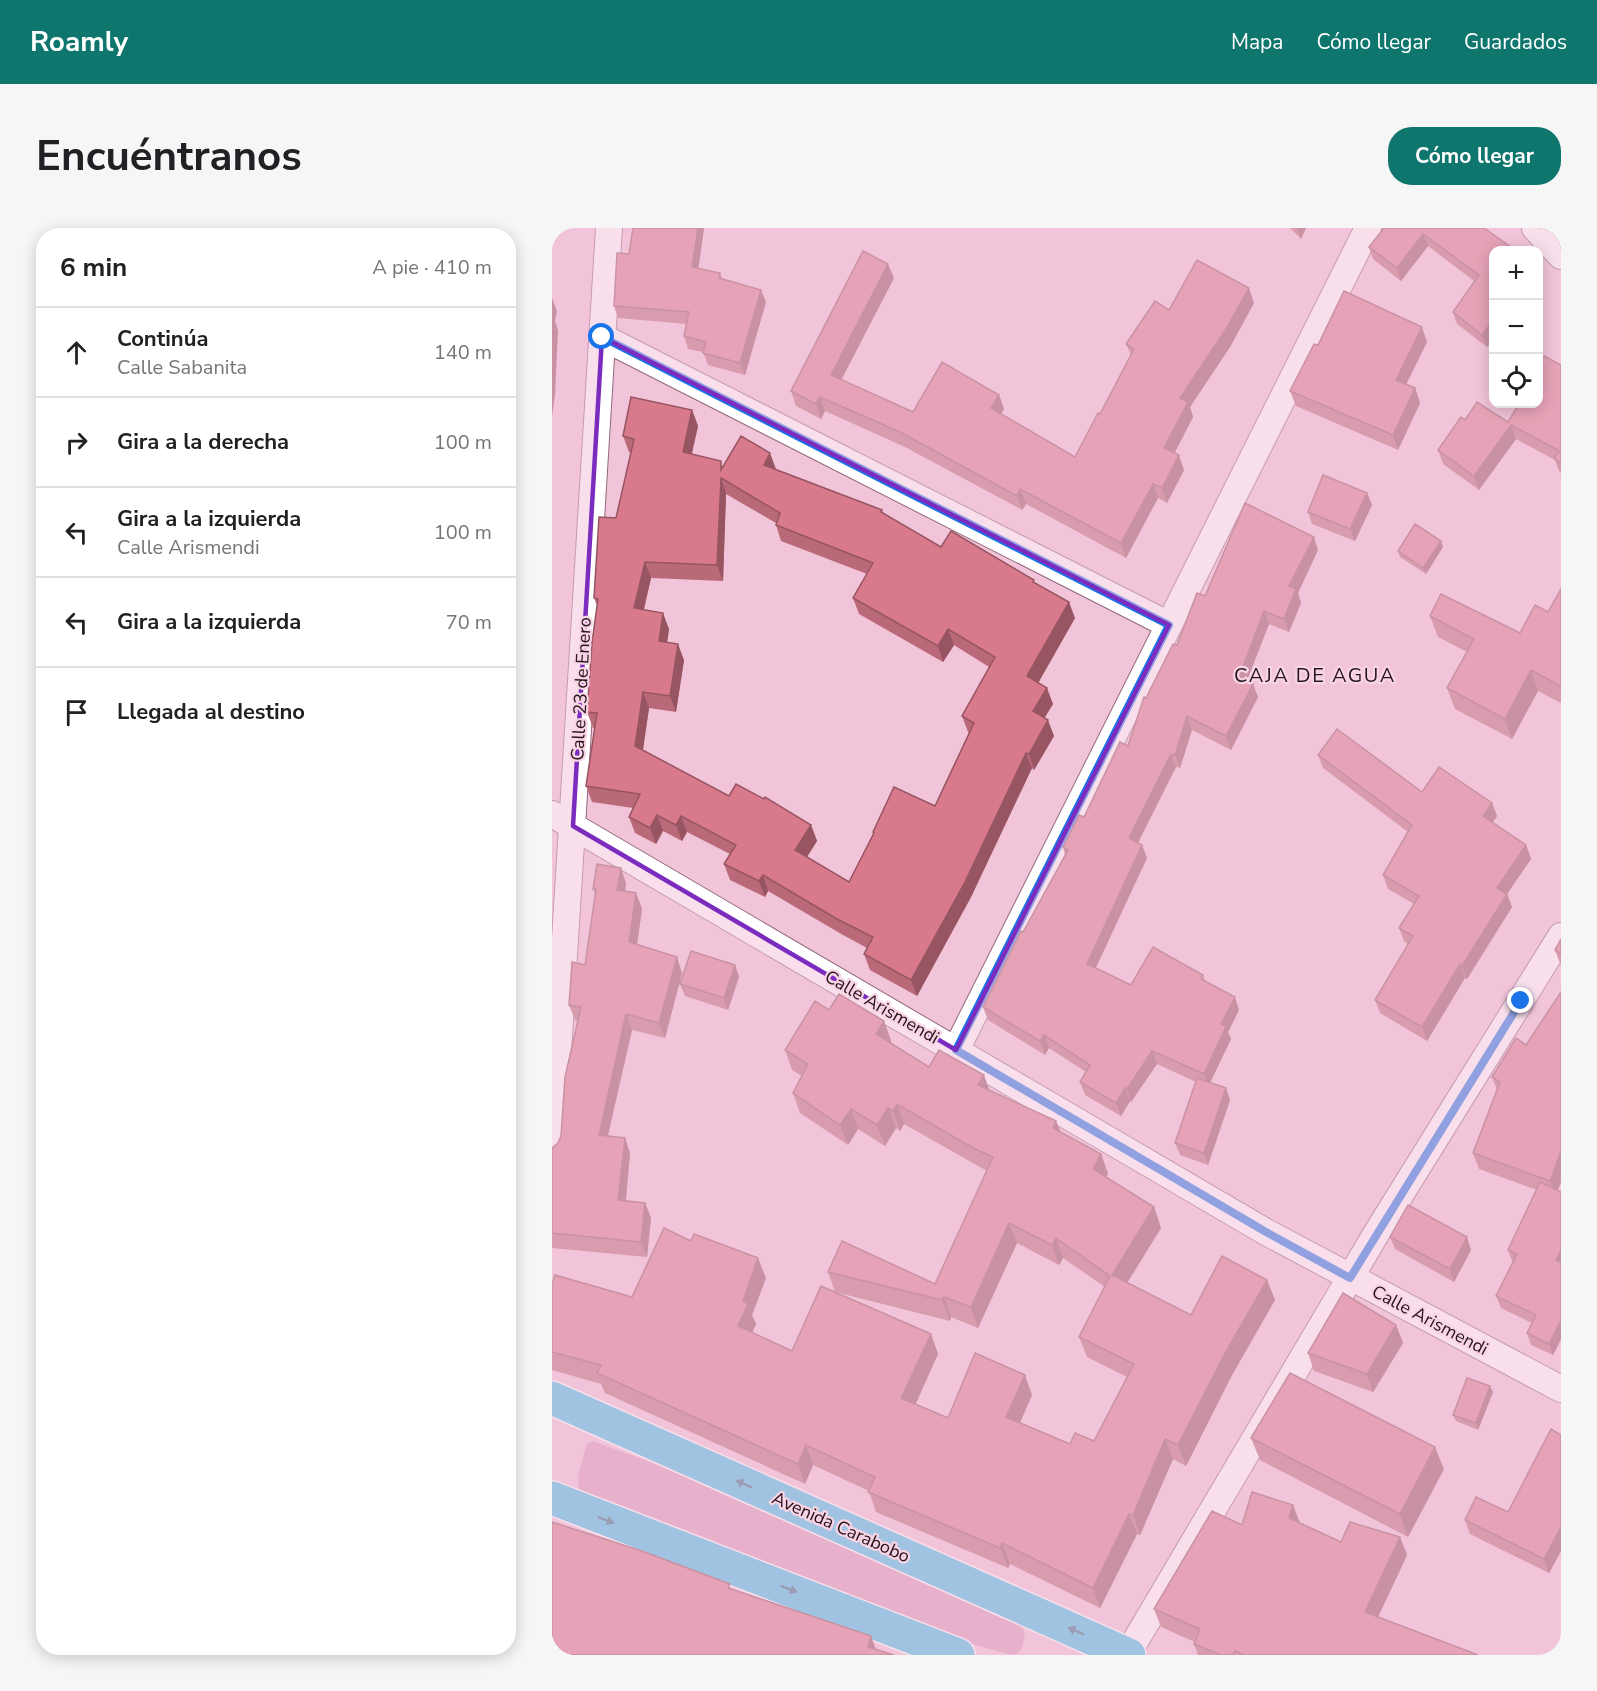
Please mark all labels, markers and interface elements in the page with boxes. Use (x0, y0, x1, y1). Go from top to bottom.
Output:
text: Roamly (30, 23, 128, 61)
text: Mapa (1231, 28, 1283, 56)
text: Cómo llegar (1316, 28, 1431, 56)
text: Guardados (1464, 28, 1567, 56)
button: Cómo llegar (1388, 127, 1561, 185)
text: Encuéntranos (36, 128, 302, 185)
map controls (1489, 246, 1543, 408)
button: + (1489, 246, 1543, 300)
text: 6 min (60, 250, 127, 285)
text: A pie · 410 m (372, 254, 492, 281)
button: − (1489, 300, 1543, 354)
route start (588, 323, 614, 349)
text: Continúa (117, 324, 208, 354)
icon: ahead (60, 336, 93, 369)
text: 140 m (434, 339, 492, 366)
text: Calle Sabanita (117, 354, 247, 381)
button: locate (1489, 354, 1543, 408)
icon: right (60, 426, 93, 459)
text: Gira a la derecha (117, 427, 289, 457)
text: 100 m (434, 429, 492, 456)
text: Gira a la izquierda (117, 504, 301, 534)
icon: left (60, 516, 93, 549)
text: 100 m (434, 519, 492, 546)
text: Calle Arismendi (117, 534, 260, 561)
icon: left (60, 606, 93, 639)
text: Gira a la izquierda (117, 607, 301, 637)
text: 70 m (446, 609, 492, 636)
street label: Calle 23 de Enero (565, 617, 597, 761)
district label: CAJA DE AGUA (1234, 662, 1396, 689)
icon: arrive (60, 696, 93, 729)
text: Llegada al destino (117, 697, 305, 727)
street label: Calle Arismendi (820, 965, 944, 1049)
route end (1507, 987, 1533, 1013)
street label: Calle Arismendi (1368, 1279, 1492, 1361)
one-way arrow (735, 1478, 753, 1488)
street label: Avenida Carabobo (768, 1486, 914, 1568)
one-way arrow (598, 1515, 616, 1525)
one-way arrow (780, 1585, 798, 1595)
one-way arrow (1066, 1626, 1084, 1636)

